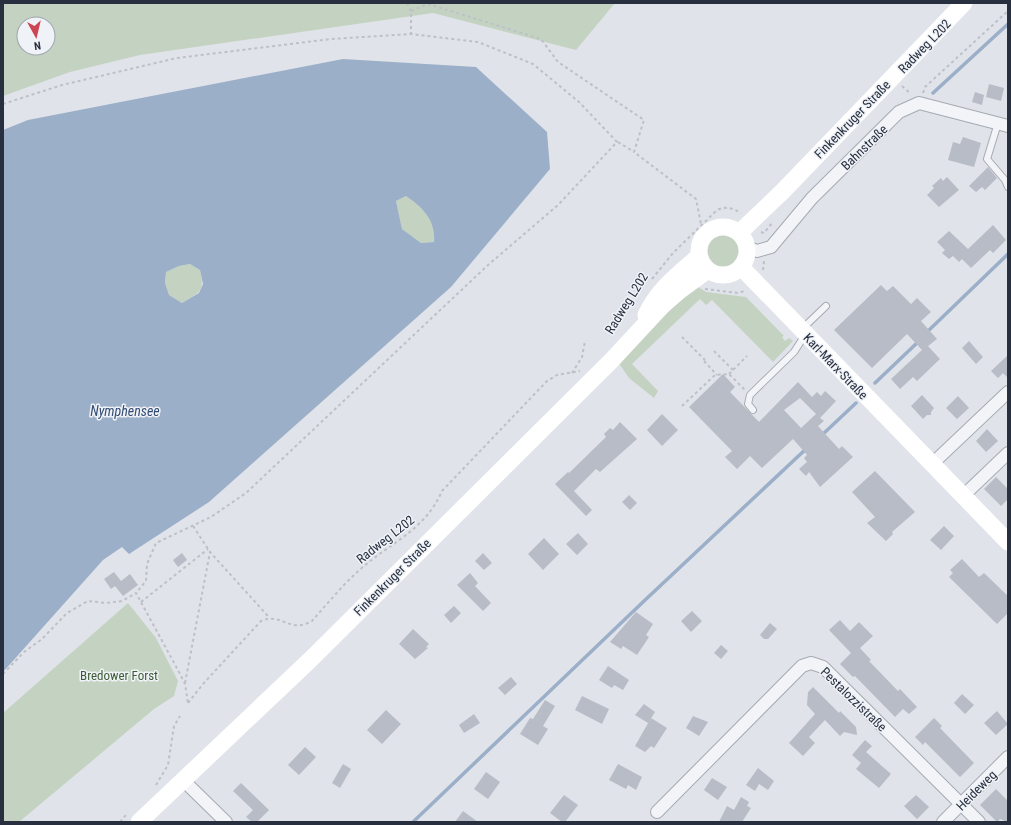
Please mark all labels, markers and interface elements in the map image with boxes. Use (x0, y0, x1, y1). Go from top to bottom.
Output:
north arrow (16, 16, 56, 56)
street label: Radweg L202 (895, 16, 954, 76)
text: N (33, 39, 42, 52)
street label: Finkenkruger Straße (811, 77, 893, 161)
street label: Bahnstraße (838, 122, 891, 173)
street label: Radweg L202 (602, 270, 651, 336)
street label: Karl-Marx-Straße (800, 330, 871, 402)
water label: Nymphensee (90, 403, 160, 419)
street label: Radweg L202 (354, 512, 417, 567)
street label: Finkenkruger Straße (351, 536, 434, 619)
street label: Pestalozzistraße (818, 664, 890, 734)
park label: Bredower Forst (80, 668, 158, 683)
street label: Heideweg (953, 767, 1000, 814)

